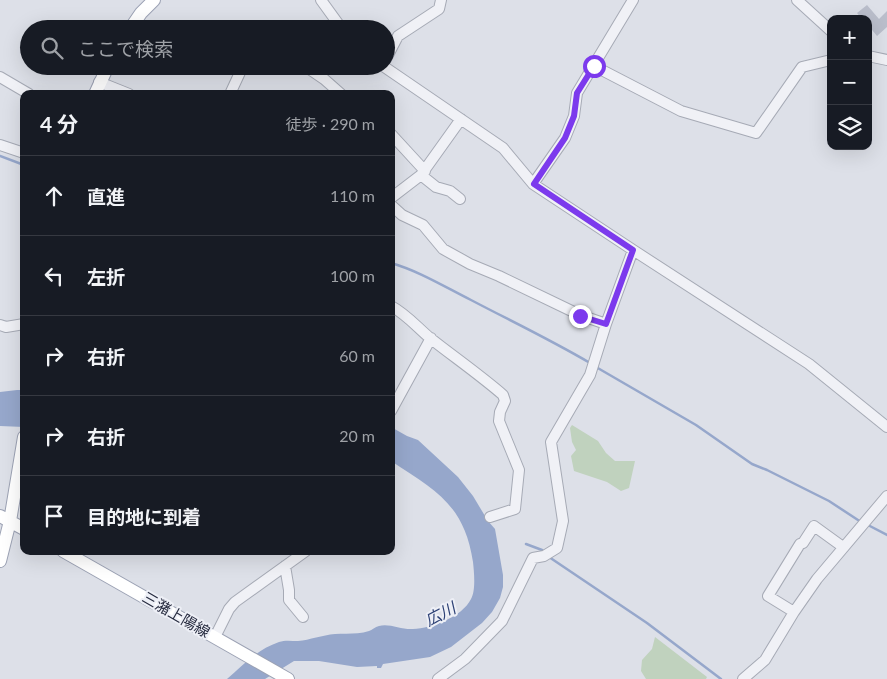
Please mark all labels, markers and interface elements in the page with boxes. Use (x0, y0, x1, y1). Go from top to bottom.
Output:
map controls (827, 15, 872, 150)
button: + (827, 15, 872, 60)
search box (20, 20, 395, 75)
icon: search (38, 34, 66, 62)
text: ここで検索 (78, 37, 173, 60)
route start (583, 55, 606, 78)
button: − (827, 60, 872, 105)
button: layers (827, 105, 872, 150)
text: 4 分 (40, 111, 78, 136)
text: 徒歩 · 290 m (286, 114, 375, 133)
icon: ahead (40, 182, 68, 210)
text: 直進 (87, 185, 125, 208)
text: 110 m (330, 186, 375, 205)
icon: left (40, 262, 68, 290)
text: 左折 (87, 265, 125, 288)
text: 100 m (330, 266, 375, 285)
route end (569, 305, 592, 328)
icon: right (40, 342, 68, 370)
text: 右折 (87, 345, 125, 368)
text: 60 m (339, 346, 375, 365)
icon: right (40, 422, 68, 450)
text: 右折 (87, 425, 125, 448)
text: 20 m (339, 426, 375, 445)
icon: arrive (40, 502, 68, 530)
text: 目的地に到着 (87, 505, 201, 528)
street label: 三潴上陽線 (140, 588, 213, 641)
water label: 広川 (421, 597, 460, 629)

